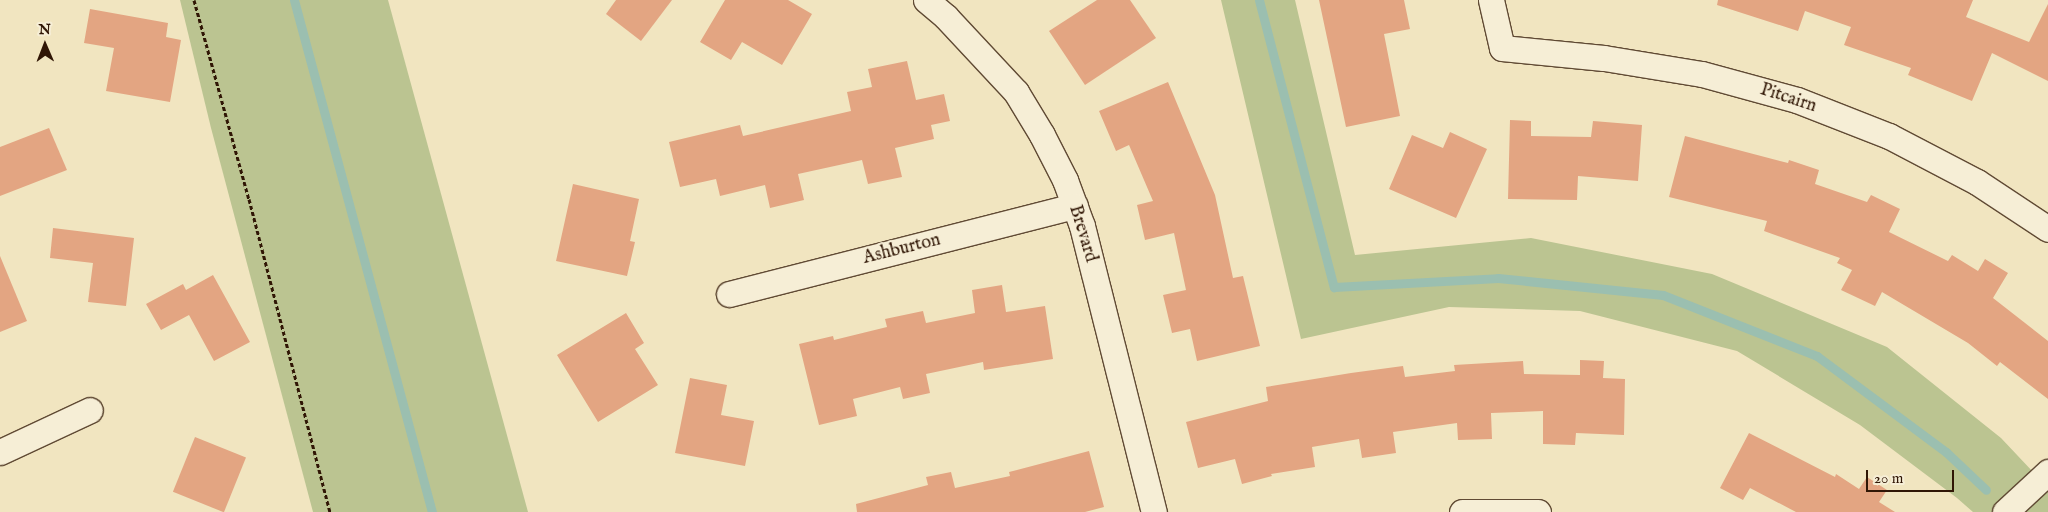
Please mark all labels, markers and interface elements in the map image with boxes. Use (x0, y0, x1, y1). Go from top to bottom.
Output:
north arrow (20, 20, 70, 70)
text: N (39, 21, 51, 39)
street label: Pitcairn (1757, 80, 1819, 118)
street label: Brevard (1063, 203, 1101, 265)
street label: Ashburton (861, 230, 943, 270)
scale bar (1868, 460, 1956, 492)
text: 20 m (1874, 469, 1903, 488)

